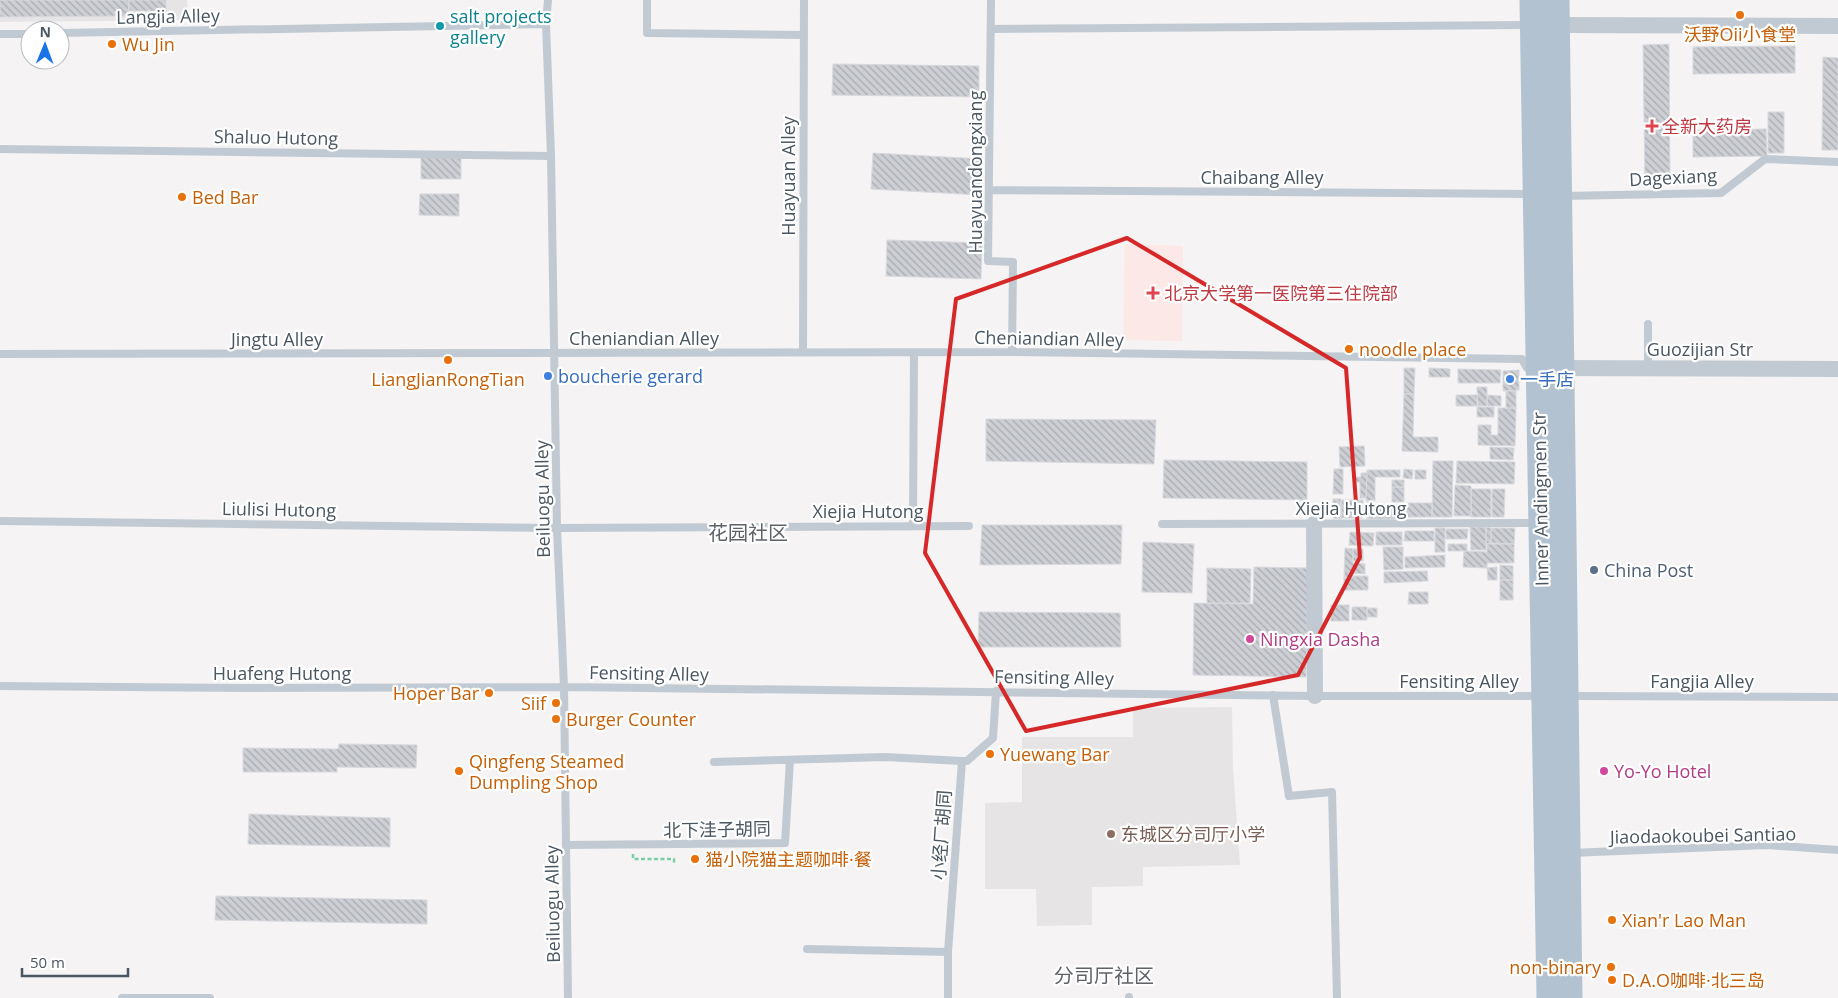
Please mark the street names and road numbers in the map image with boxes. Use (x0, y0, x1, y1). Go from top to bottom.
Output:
street label: Langjia Alley (116, 3, 221, 29)
street label: Huayuandongxiang (963, 90, 987, 253)
street label: Huayuan Alley (776, 115, 800, 236)
street label: Shaluo Hutong (214, 124, 339, 150)
street label: Dagexiang (1629, 163, 1718, 191)
street label: Chaibang Alley (1200, 165, 1324, 189)
street label: Cheniandian Alley (974, 325, 1125, 351)
street label: Cheniandian Alley (569, 326, 720, 350)
street label: Jingtu Alley (229, 327, 324, 351)
street label: Guozijian Str (1647, 337, 1754, 361)
street label: Inner Andingmen Str (1526, 411, 1554, 586)
street label: Beiluogu Alley (529, 439, 555, 558)
street label: Liulisi Hutong (222, 496, 337, 522)
street label: Xiejia Hutong (1295, 496, 1407, 520)
street label: Xiejia Hutong (812, 499, 924, 523)
street label: Fensiting Alley (589, 660, 710, 686)
street label: Huafeng Hutong (213, 661, 351, 685)
street label: Fensiting Alley (994, 664, 1115, 690)
street label: Fensiting Alley (1399, 669, 1520, 693)
street label: Fangjia Alley (1650, 669, 1755, 693)
street label: 小经厂胡同 (926, 789, 956, 881)
street label: 北下洼子胡同 (663, 816, 771, 842)
street label: Jiaodaokoubei Santiao (1608, 821, 1796, 849)
street label: Beiluogu Alley (539, 844, 565, 963)

